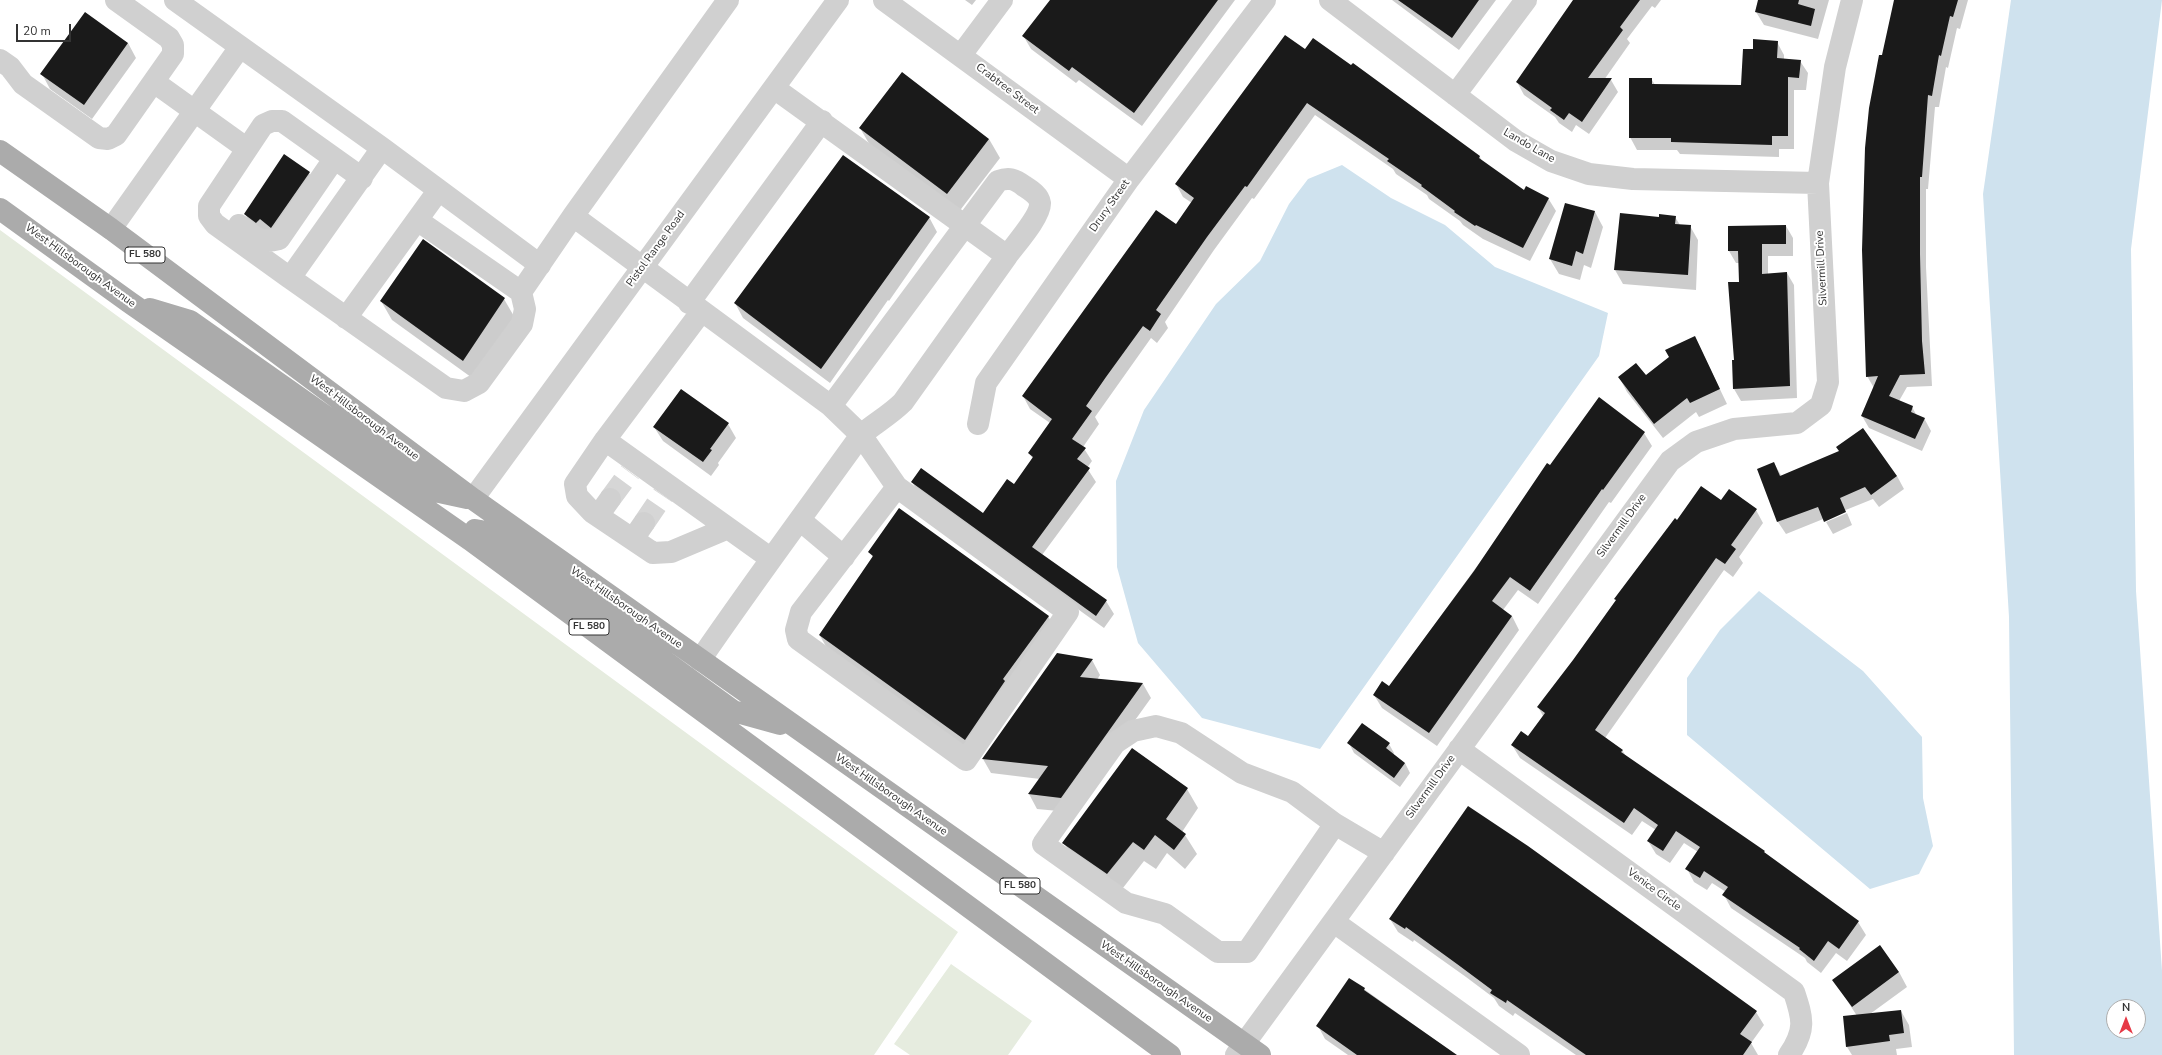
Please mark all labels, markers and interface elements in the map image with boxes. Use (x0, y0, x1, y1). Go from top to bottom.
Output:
scale bar (18, 16, 73, 42)
text: 20 m (23, 23, 51, 39)
street label: Crabtree Street (973, 61, 1041, 117)
street label: Lando Lane (1501, 126, 1557, 166)
street label: Drury Street (1087, 177, 1133, 235)
street label: Pistol Range Road (624, 208, 688, 290)
street label: West Hillsborough Avenue (22, 221, 138, 311)
street label: Silvermill Drive (1813, 230, 1831, 306)
road number: FL 580 (125, 247, 165, 263)
street label: West Hillsborough Avenue (307, 373, 421, 463)
street label: Silvermill Drive (1595, 492, 1649, 560)
street label: West Hillsborough Avenue (568, 564, 684, 652)
road number: FL 580 (569, 619, 609, 635)
street label: West Hillsborough Avenue (833, 751, 949, 839)
street label: Silvermill Drive (1404, 753, 1458, 821)
street label: Venice Circle (1625, 866, 1683, 914)
road number: FL 580 (1000, 878, 1040, 894)
street label: West Hillsborough Avenue (1098, 938, 1214, 1026)
north arrow (2106, 999, 2146, 1039)
text: N (2122, 1000, 2130, 1015)

